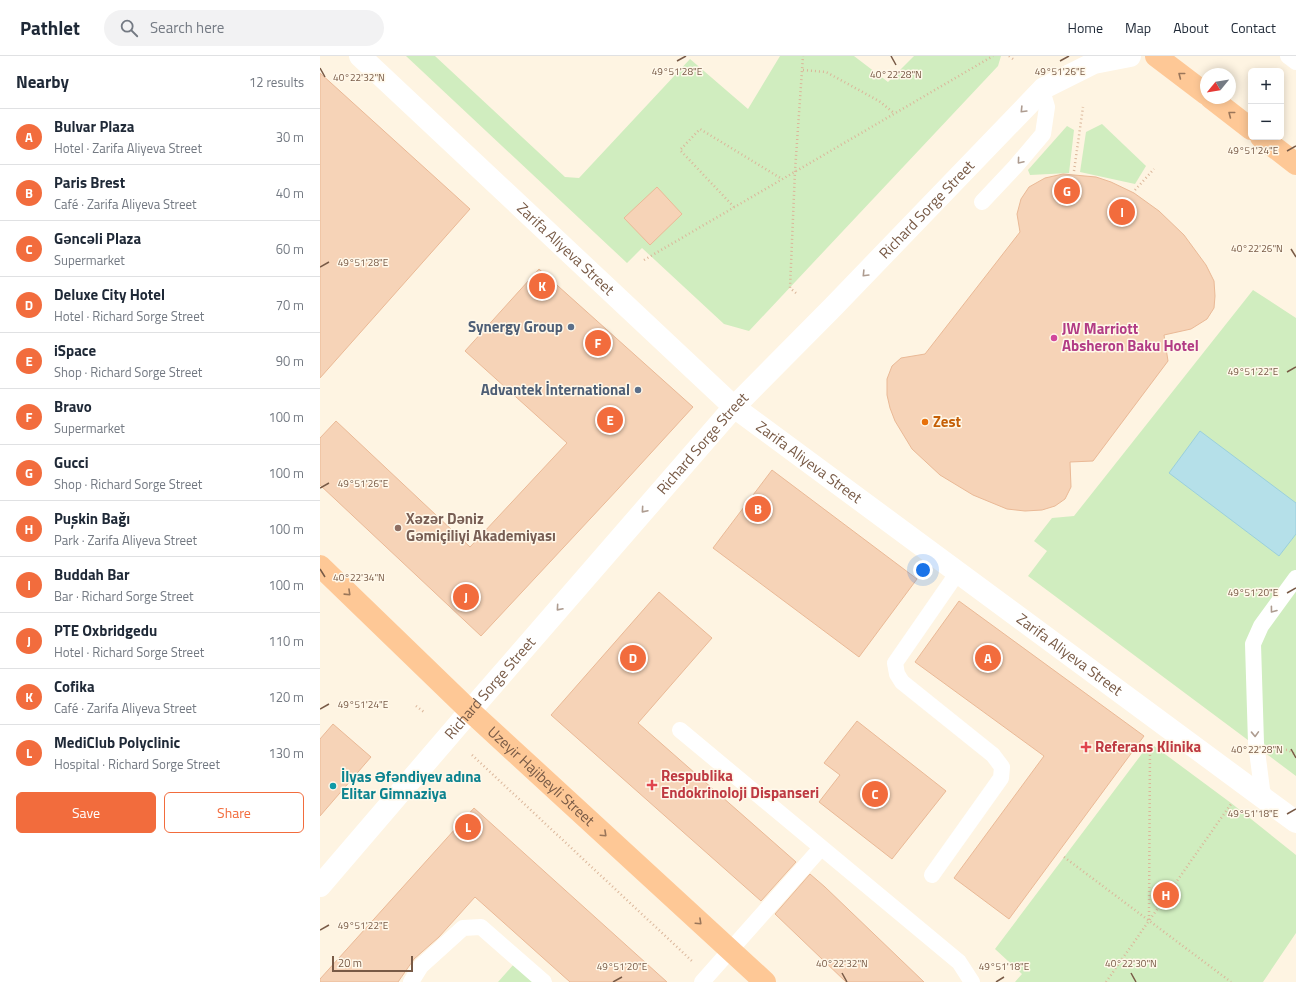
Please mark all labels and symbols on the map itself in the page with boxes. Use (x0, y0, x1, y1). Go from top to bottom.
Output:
text: 49°51'28"E (652, 64, 703, 79)
text: 49°51'26"E (1035, 64, 1086, 79)
text: 40°22'28"N (870, 67, 922, 82)
north arrow (1200, 68, 1236, 104)
text: 40°22'32"N (333, 70, 385, 85)
one-way arrow (1178, 73, 1185, 80)
one-way arrow (1020, 105, 1028, 113)
one-way arrow (1228, 111, 1235, 118)
text: 49°51'24"E (1228, 143, 1279, 158)
street label: Richard Sorge Street (873, 154, 980, 264)
one-way arrow (1018, 157, 1025, 164)
pin: G (1054, 176, 1080, 206)
street label: Zarifa Aliyeva Street (512, 197, 621, 301)
pin: I (1109, 197, 1135, 227)
text: 40°22'26"N (1231, 241, 1283, 256)
text: 49°51'28"E (338, 255, 389, 270)
one-way arrow (862, 269, 870, 277)
pin: K (529, 271, 555, 301)
place label: Synergy Group (468, 315, 563, 338)
place label: JW Marriott Absheron Baku Hotel (1062, 317, 1199, 357)
marker: Synergy Group (566, 322, 576, 332)
pin: F (585, 328, 611, 358)
marker: JW Marriott Absheron Baku Hotel (1049, 333, 1059, 343)
text: 49°51'22"E (1228, 364, 1279, 379)
place label: Advantek İnternational (481, 378, 630, 401)
marker: Advantek İnternational (633, 385, 643, 395)
street label: Richard Sorge Street (651, 386, 754, 499)
pin: E (597, 405, 623, 435)
place label: Zest (933, 410, 962, 433)
street label: Zarifa Aliyeva Street (751, 415, 868, 509)
marker: Zest (920, 417, 930, 427)
text: 49°51'26"E (338, 476, 389, 491)
pin: B (745, 494, 771, 524)
one-way arrow (642, 506, 649, 513)
place label: Xəzər Dəniz Gəmiçiliyi Akademiyası (406, 507, 556, 547)
marker: Xəzər Dəniz Gəmiçiliyi Akademiyası (393, 523, 403, 533)
your location (913, 560, 933, 580)
text: 40°22'34"N (333, 570, 385, 585)
pin: J (453, 582, 479, 612)
text: 49°51'20"E (1228, 585, 1279, 600)
one-way arrow (343, 588, 351, 596)
one-way arrow (556, 604, 563, 611)
one-way arrow (1271, 605, 1278, 612)
street label: Zarifa Aliyeva Street (1012, 607, 1128, 702)
street label: Richard Sorge Street (439, 631, 541, 744)
pin: D (620, 643, 646, 673)
pin: A (975, 643, 1001, 673)
text: 49°51'24"E (338, 697, 389, 712)
street label: Uzeyir Hajibeyli Street (483, 720, 601, 832)
one-way arrow (1251, 731, 1259, 737)
place label: Referans Klinika (1095, 735, 1201, 758)
marker: Referans Klinika (1080, 741, 1092, 753)
text: 40°22'28"N (1231, 742, 1283, 757)
place label: Respublika Endokrinoloji Dispanseri (661, 764, 819, 804)
place label: İlyas Əfəndiyev adına Elitar Gimnaziya (341, 765, 482, 805)
marker: Respublika Endokrinoloji Dispanseri (646, 779, 658, 791)
pin: C (862, 779, 888, 809)
marker: İlyas Əfəndiyev adına Elitar Gimnaziya (328, 781, 338, 791)
text: 49°51'18"E (1228, 806, 1279, 821)
pin: L (455, 812, 481, 842)
one-way arrow (599, 829, 606, 836)
pin: H (1153, 880, 1179, 910)
one-way arrow (694, 917, 702, 925)
text: 49°51'22"E (338, 918, 389, 933)
scale bar (332, 954, 413, 973)
text: 40°22'32"N (816, 956, 868, 971)
text: 40°22'30"N (1105, 956, 1157, 971)
text: 49°51'20"E (597, 959, 648, 974)
text: 49°51'18"E (979, 959, 1030, 974)

